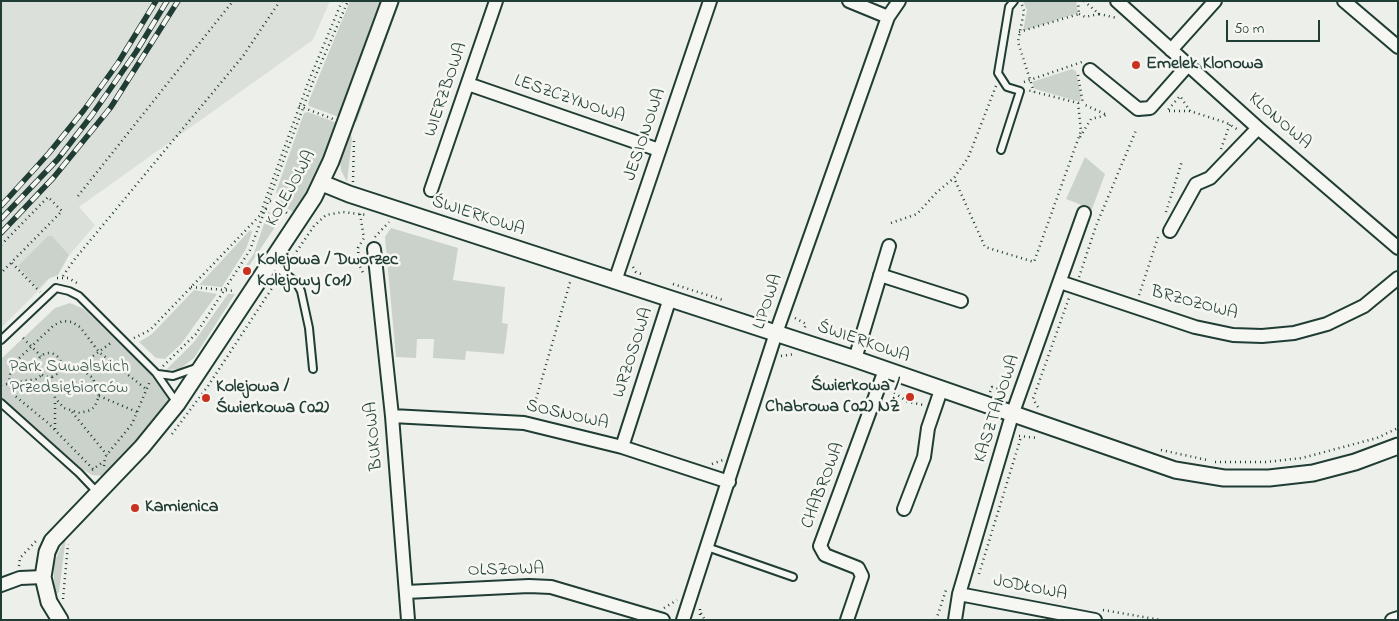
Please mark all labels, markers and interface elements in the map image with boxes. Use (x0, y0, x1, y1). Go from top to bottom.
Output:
scale bar (1229, 10, 1323, 42)
text: 50 m (1234, 18, 1264, 40)
street label: WIERZBOWA (421, 40, 473, 140)
place label: Emelek Klonowa (1146, 54, 1263, 76)
marker: Emelek Klonowa (1130, 59, 1142, 71)
street label: LESZCZYNOWA (511, 71, 627, 129)
street label: JESIONOWA (620, 86, 672, 184)
street label: KLONOWA (1243, 89, 1315, 155)
street label: KOLEJOWA (262, 147, 322, 231)
street label: ŚWIERKOWA (429, 192, 527, 242)
place label: Kolejowa / Dworzec Kolejowy (01) (257, 250, 398, 292)
marker: Kolejowa / Dworzec Kolejowy (01) (241, 265, 253, 277)
street label: LIPOWA (749, 271, 789, 333)
street label: BRZOZOWA (1148, 282, 1240, 326)
street label: WRZOSOWA (609, 305, 659, 401)
street label: ŚWIERKOWA (814, 317, 912, 369)
street label: KASZTANOWA (970, 352, 1026, 466)
park label: Park Suwalskich Przedsiębiorców (9, 357, 129, 399)
place label: Świerkowa / Chabrowa (02) NŻ (765, 376, 900, 418)
place label: Kolejowa / Świerkowa (02) (216, 377, 329, 419)
marker: Świerkowa / Chabrowa (02) NŻ (904, 391, 916, 403)
marker: Kolejowa / Świerkowa (02) (200, 392, 212, 404)
street label: SOSNOWA (524, 396, 610, 436)
street label: BUKOWA (361, 401, 389, 471)
street label: CHABROWA (798, 440, 850, 532)
place label: Kamienica (145, 497, 219, 519)
marker: Kamienica (129, 502, 141, 514)
street label: OLSZOWA (468, 560, 544, 582)
street label: JODŁOWA (991, 571, 1069, 607)

